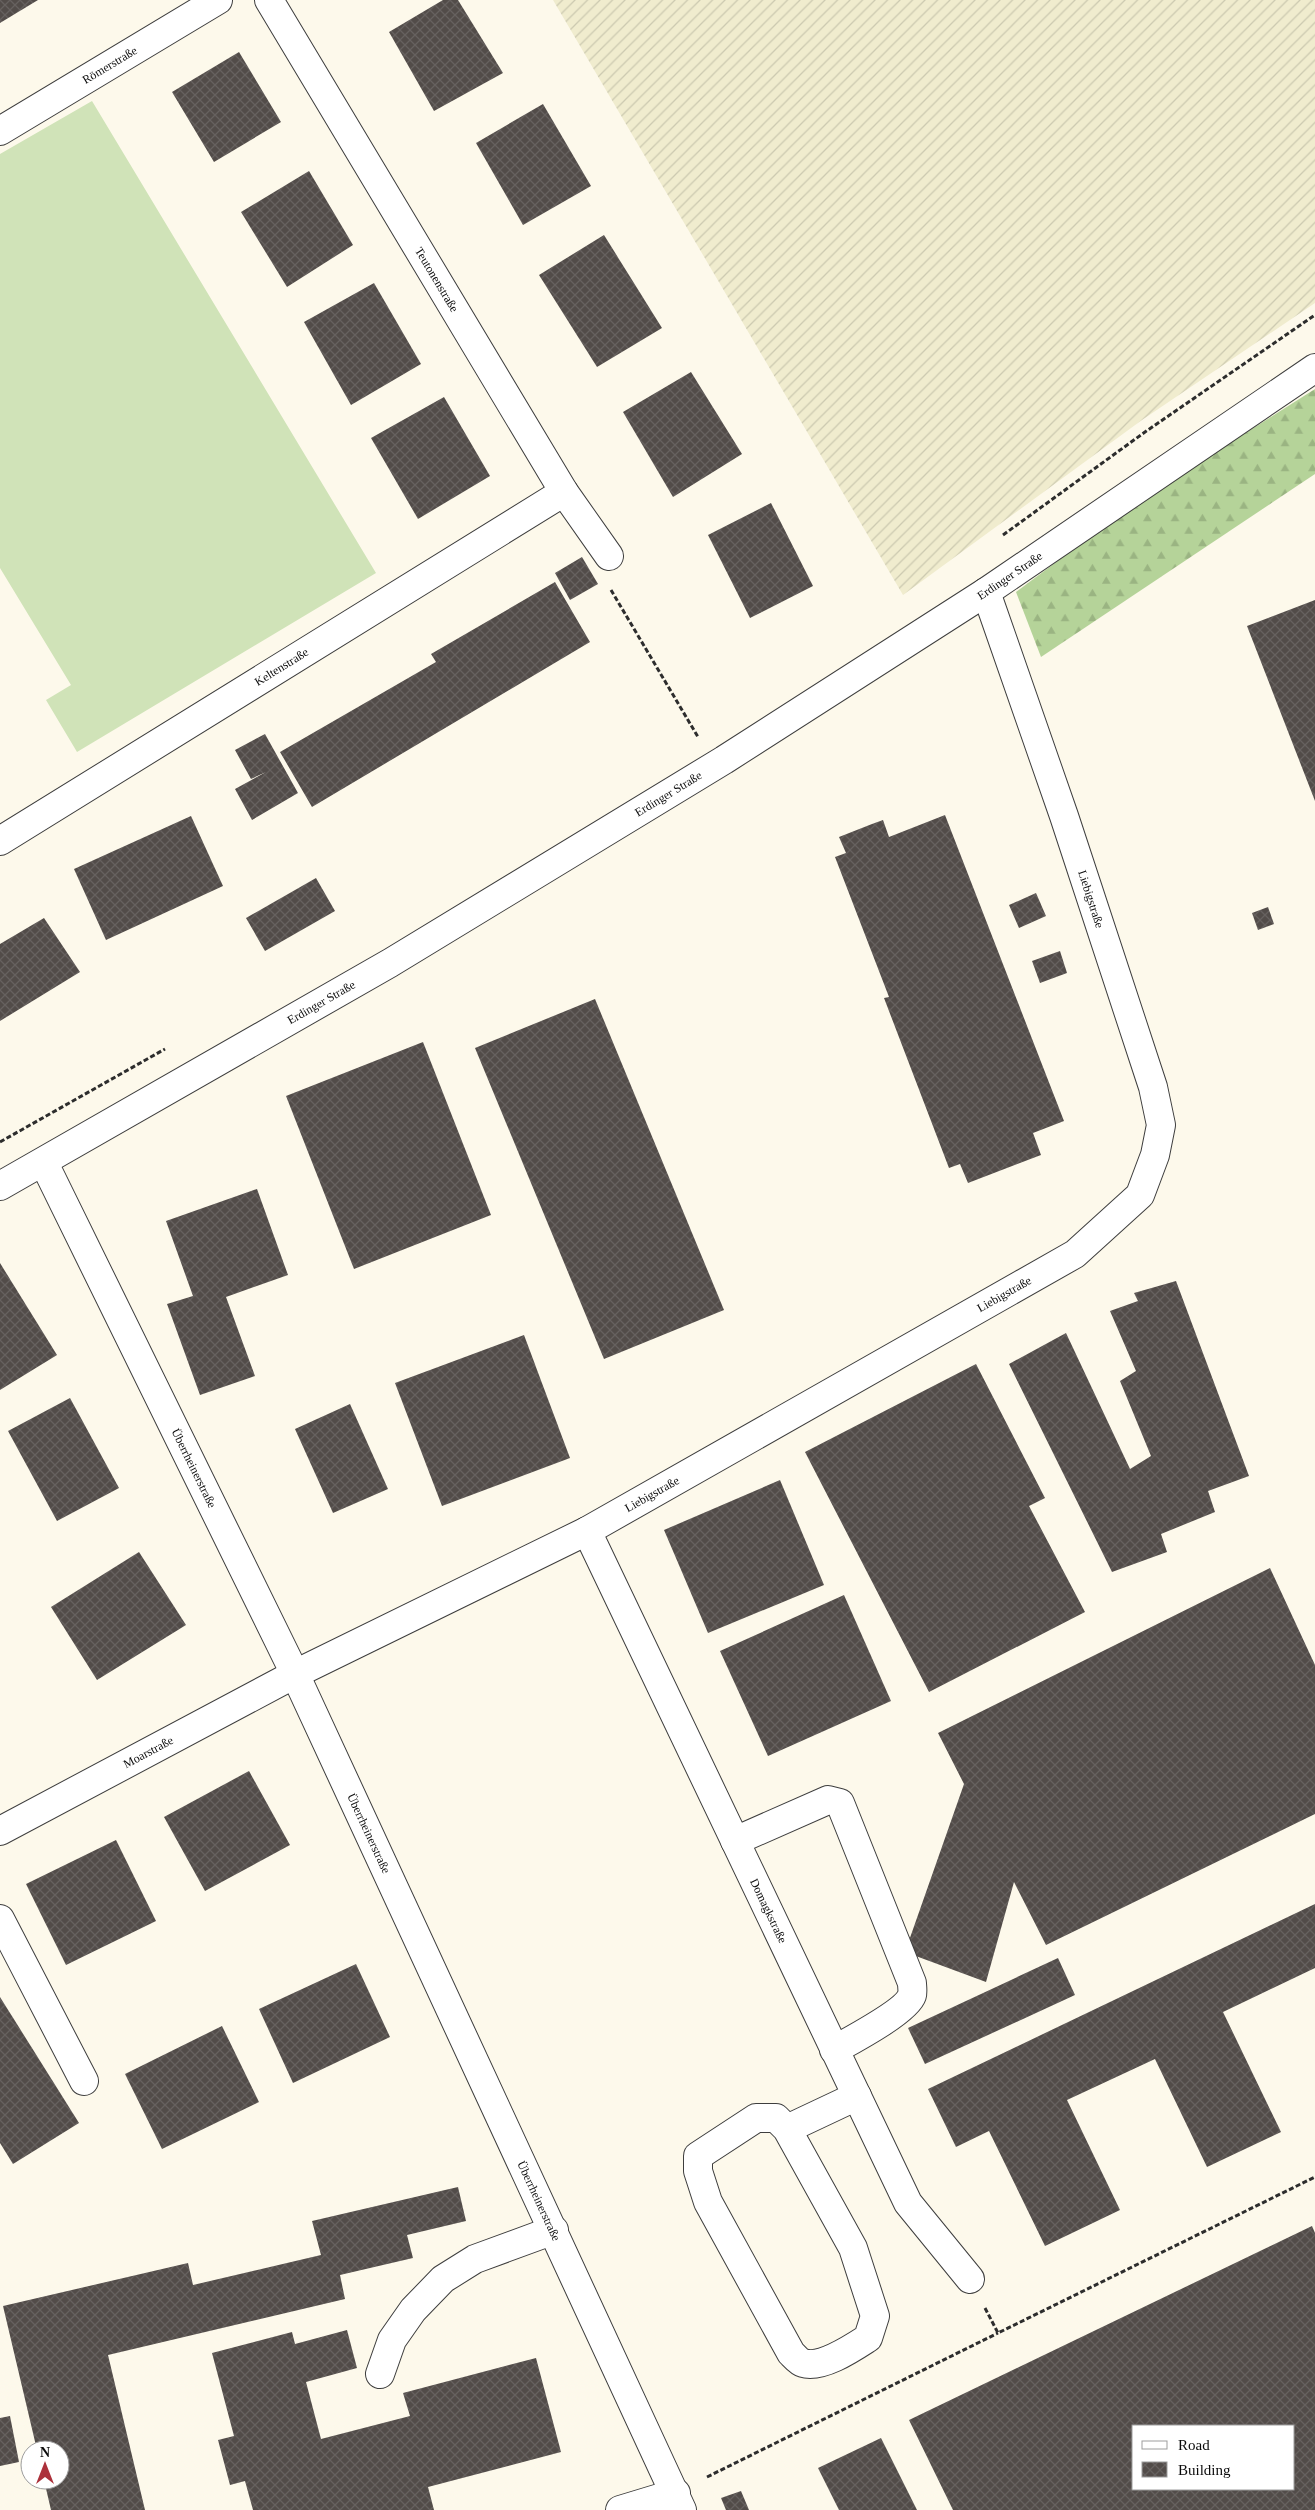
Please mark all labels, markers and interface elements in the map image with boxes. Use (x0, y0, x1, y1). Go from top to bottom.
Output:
street label: Römerstraße (80, 43, 140, 87)
street label: Teutonenstraße (412, 245, 461, 315)
street label: Erdinger Straße (974, 549, 1045, 603)
street label: Keltenstraße (252, 645, 311, 689)
street label: Erdinger Straße (632, 768, 704, 819)
street label: Liebigstraße (1075, 868, 1107, 930)
street label: Erdinger Straße (285, 977, 358, 1027)
street label: Liebigstraße (975, 1273, 1034, 1315)
street label: Überrheinerstraße (169, 1426, 219, 1510)
street label: Liebigstraße (622, 1473, 682, 1515)
street label: Moarstraße (121, 1733, 176, 1771)
street label: Überrheinerstraße (344, 1791, 393, 1876)
street label: Domagkstraße (747, 1876, 790, 1945)
street label: Überrheinerstraße (514, 2159, 563, 2243)
legend (1132, 2425, 1295, 2490)
text: Road (1178, 2437, 1210, 2453)
north arrow (20, 2440, 70, 2490)
text: N (40, 2445, 50, 2460)
text: Building (1178, 2462, 1231, 2478)

